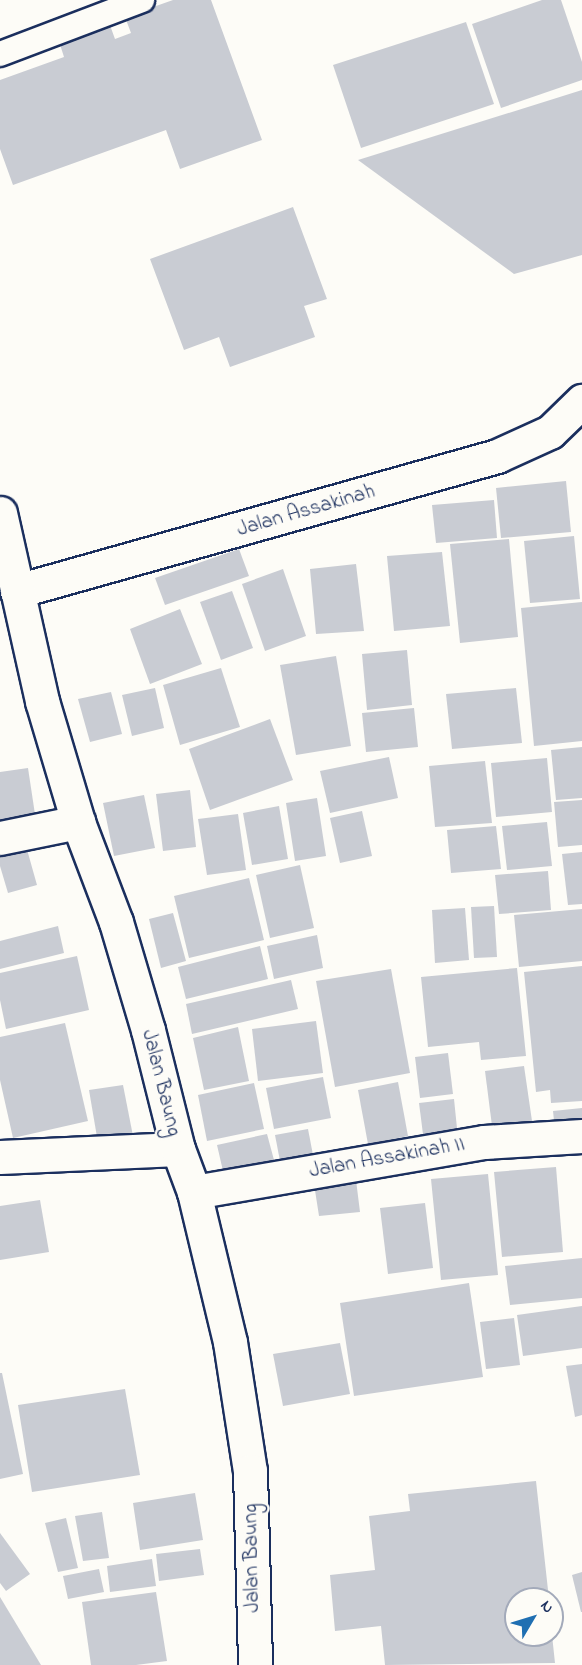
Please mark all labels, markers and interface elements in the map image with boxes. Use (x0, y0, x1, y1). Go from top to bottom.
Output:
street label: Jalan Assakinah (234, 479, 378, 543)
street label: Jalan Baung (136, 1027, 186, 1139)
street label: Jalan Assakinah II (307, 1132, 467, 1184)
street label: Jalan Baung (238, 1503, 266, 1613)
north arrow (504, 1587, 564, 1647)
text: N (534, 1596, 559, 1619)

